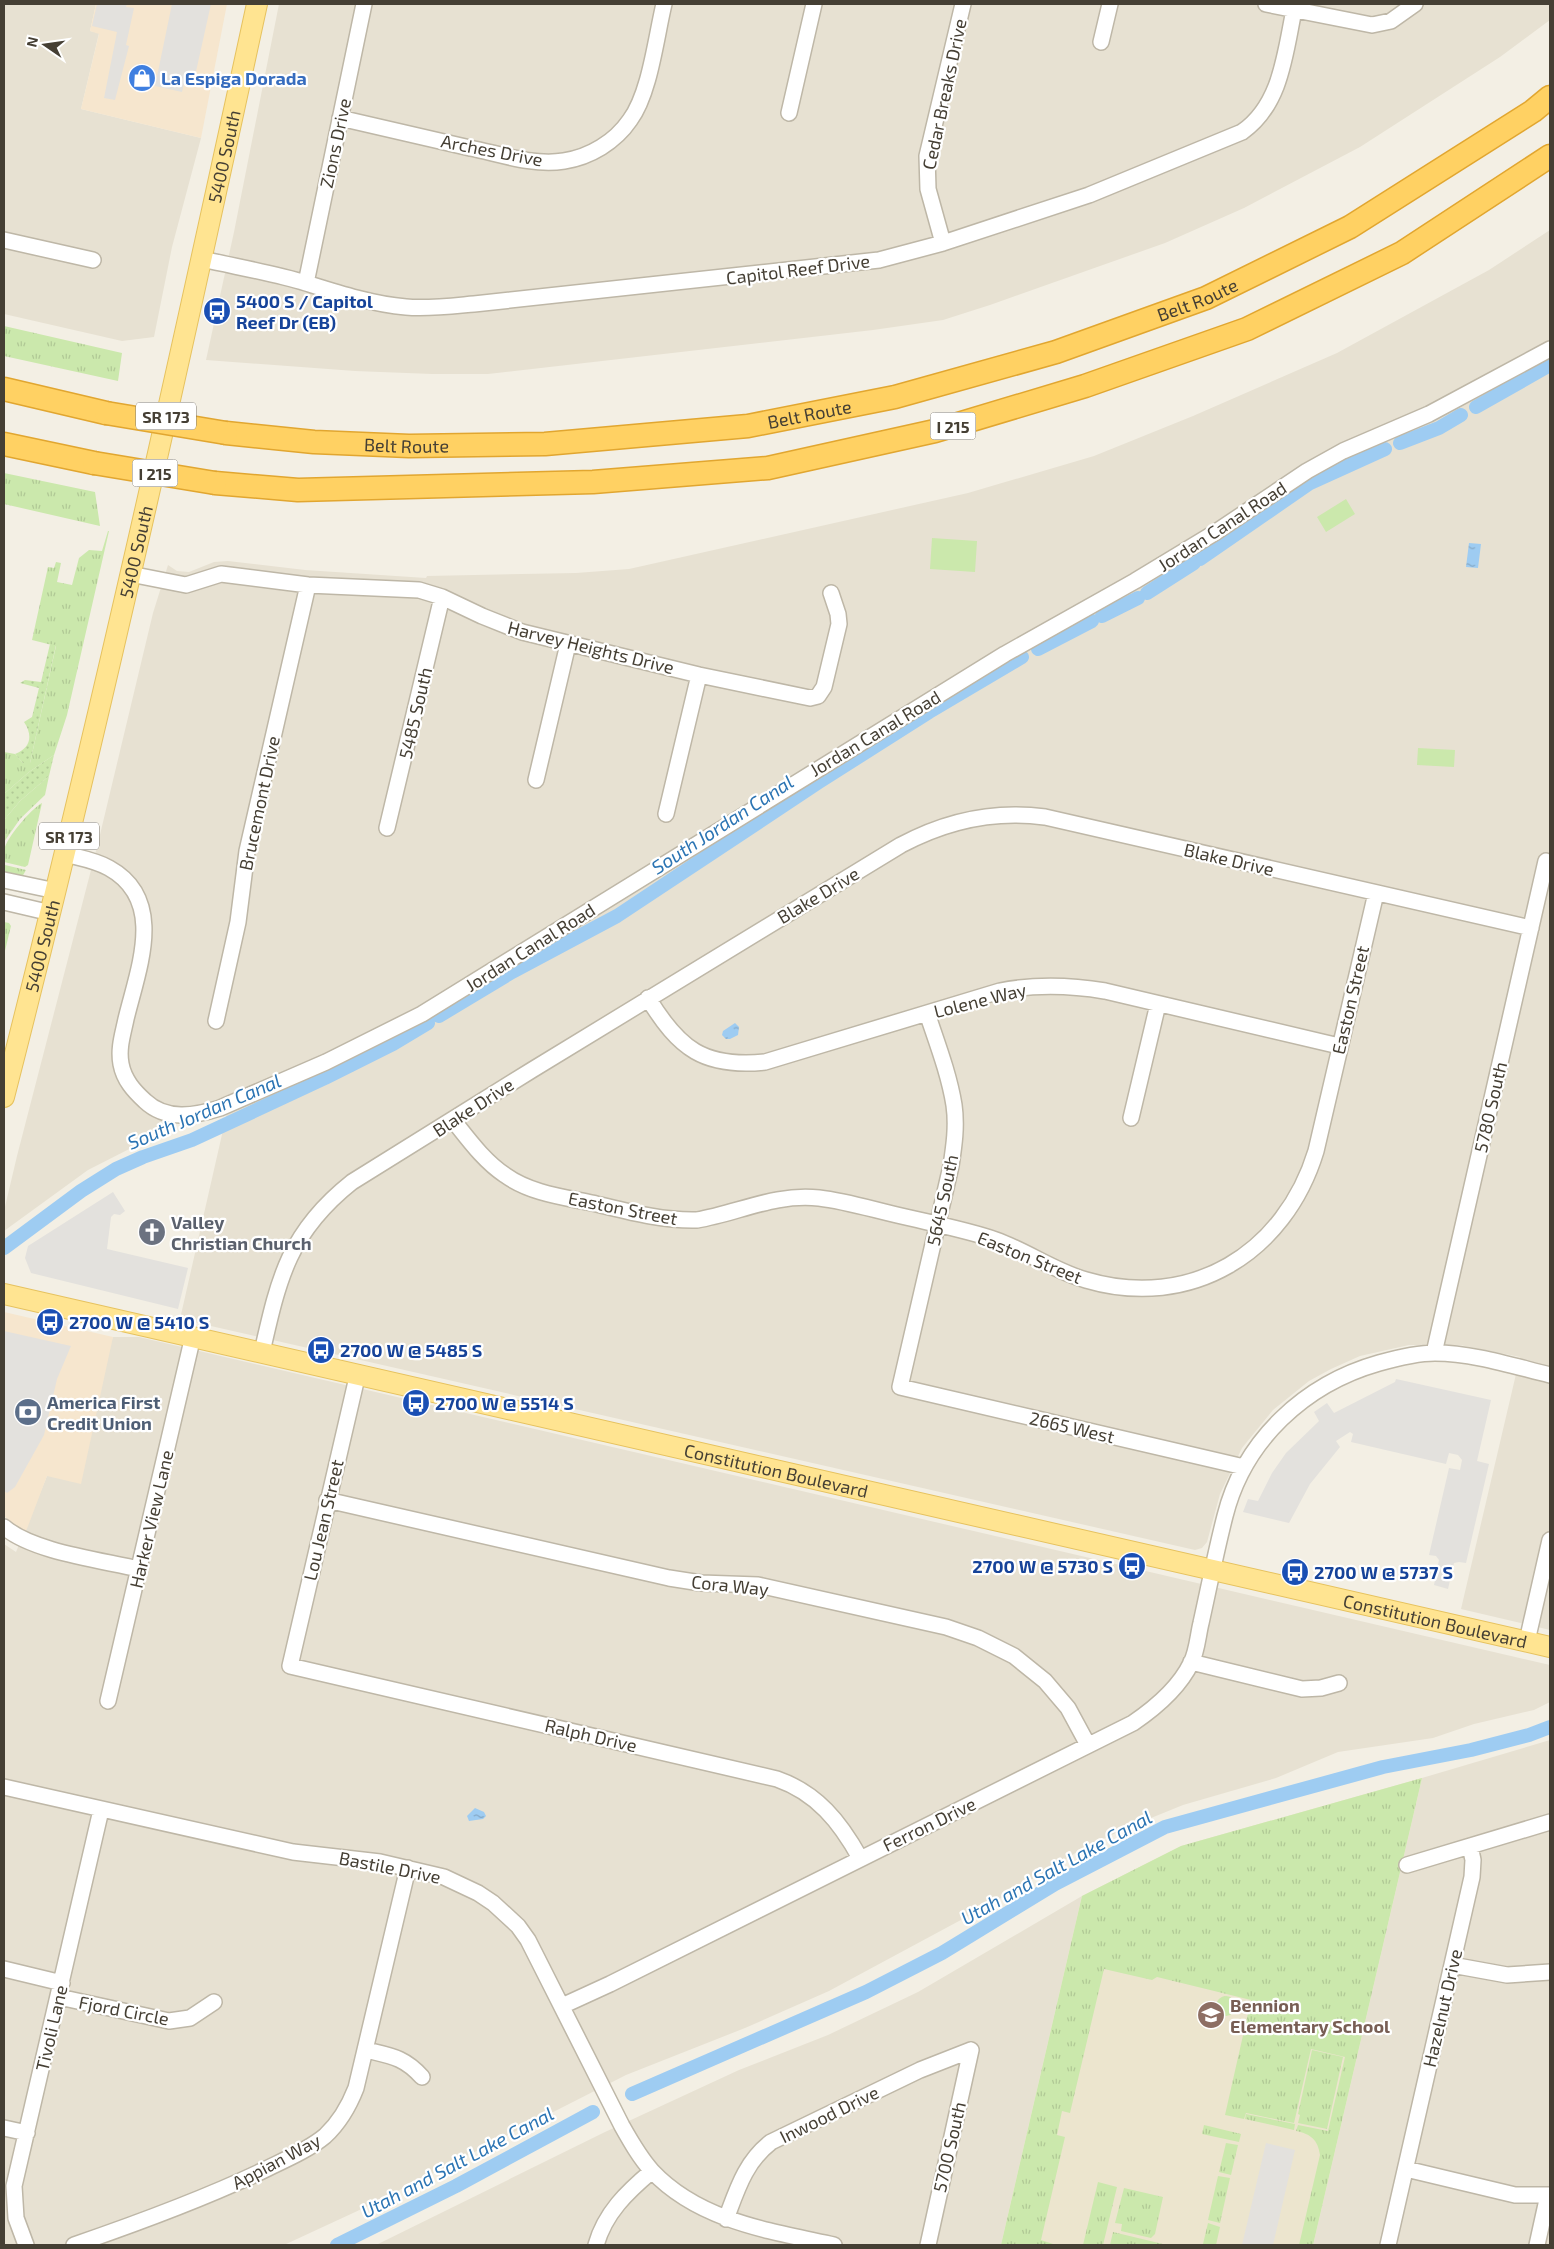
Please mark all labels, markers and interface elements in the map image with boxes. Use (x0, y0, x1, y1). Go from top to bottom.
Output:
street label: Cedar Breaks Drive (917, 17, 971, 171)
north arrow (20, 20, 70, 70)
text: N (22, 35, 41, 49)
shop icon: La Espiga Dorada (127, 63, 157, 93)
place label: La Espiga Dorada (161, 67, 307, 89)
street label: Zions Drive (315, 96, 355, 190)
street label: 5400 South (203, 108, 245, 205)
street label: Arches Drive (439, 129, 545, 171)
street label: Capitol Reef Drive (725, 249, 871, 289)
street label: Belt Route (1154, 273, 1241, 326)
place label: 5400 S / Capitol Reef Dr (EB) (236, 290, 373, 333)
bus stop icon: 5400 S / Capitol Reef Dr (EB) (202, 296, 232, 326)
street label: Belt Route (766, 395, 853, 433)
road number: SR 173 (136, 402, 196, 430)
road number: I 215 (930, 412, 976, 440)
street label: Belt Route (364, 433, 449, 457)
road number: I 215 (132, 459, 178, 486)
street label: Jordan Canal Road (1154, 476, 1290, 576)
street label: 5400 South (114, 503, 157, 600)
street label: Harvey Heights Drive (506, 616, 676, 678)
street label: 5485 South (394, 665, 436, 761)
street label: Jordan Canal Road (806, 685, 944, 781)
street label: Brucemont Drive (234, 734, 284, 872)
water label: South Jordan Canal (647, 769, 797, 879)
road number: SR 173 (39, 822, 99, 849)
street label: Blake Drive (1182, 838, 1276, 880)
street label: Blake Drive (773, 862, 863, 928)
street label: 5400 South (20, 897, 64, 994)
street label: Jordan Canal Road (461, 898, 599, 996)
street label: Easton Street (1327, 943, 1373, 1056)
street label: Lolene Way (931, 978, 1029, 1022)
street label: 5780 South (1469, 1059, 1511, 1155)
water label: South Jordan Canal (124, 1068, 284, 1154)
street label: Blake Drive (429, 1073, 517, 1141)
street label: 5645 South (922, 1152, 962, 1248)
street label: Easton Street (567, 1187, 680, 1229)
place label: Valley Christian Church (171, 1211, 312, 1254)
church icon: Valley Christian Church (137, 1217, 167, 1247)
street label: Easton Street (975, 1226, 1086, 1288)
bus stop icon: 2700 W @ 5410 S (35, 1307, 65, 1337)
place label: 2700 W @ 5410 S (69, 1311, 209, 1333)
bus stop icon: 2700 W @ 5485 S (306, 1335, 336, 1365)
place label: 2700 W @ 5485 S (340, 1339, 482, 1361)
bus stop icon: 2700 W @ 5514 S (401, 1388, 431, 1418)
place label: America First Credit Union (47, 1391, 161, 1434)
place label: 2700 W @ 5514 S (435, 1392, 574, 1414)
bank icon: America First Credit Union (13, 1397, 43, 1427)
street label: 2665 West (1027, 1407, 1117, 1447)
street label: Constitution Boulevard (682, 1439, 870, 1502)
street label: Harker View Lane (124, 1448, 178, 1590)
street label: Lou Jean Street (298, 1457, 348, 1583)
bus stop icon: 2700 W @ 5730 S (1117, 1551, 1147, 1581)
place label: 2700 W @ 5730 S (972, 1555, 1113, 1577)
bus stop icon: 2700 W @ 5737 S (1280, 1557, 1310, 1587)
place label: 2700 W @ 5737 S (1314, 1561, 1453, 1583)
street label: Cora Way (690, 1570, 770, 1600)
street label: Constitution Boulevard (1341, 1589, 1529, 1652)
street label: Ralph Drive (543, 1714, 639, 1756)
street label: Ferron Drive (879, 1792, 979, 1856)
water label: Utah and Salt Lake Canal (956, 1805, 1156, 1929)
street label: Bastile Drive (337, 1846, 443, 1888)
street label: Hazelnut Drive (1418, 1947, 1466, 2069)
street label: Tivoli Lane (30, 1983, 72, 2073)
street label: Fjord Circle (77, 1990, 171, 2030)
place label: Bennion Elementary School (1230, 1994, 1390, 2037)
school or university icon: Bennion Elementary School (1196, 2000, 1226, 2030)
street label: Inwood Drive (776, 2081, 882, 2147)
street label: 5700 South (928, 2099, 970, 2195)
water label: Utah and Salt Lake Canal (357, 2101, 557, 2223)
street label: Appian Way (228, 2128, 324, 2193)

